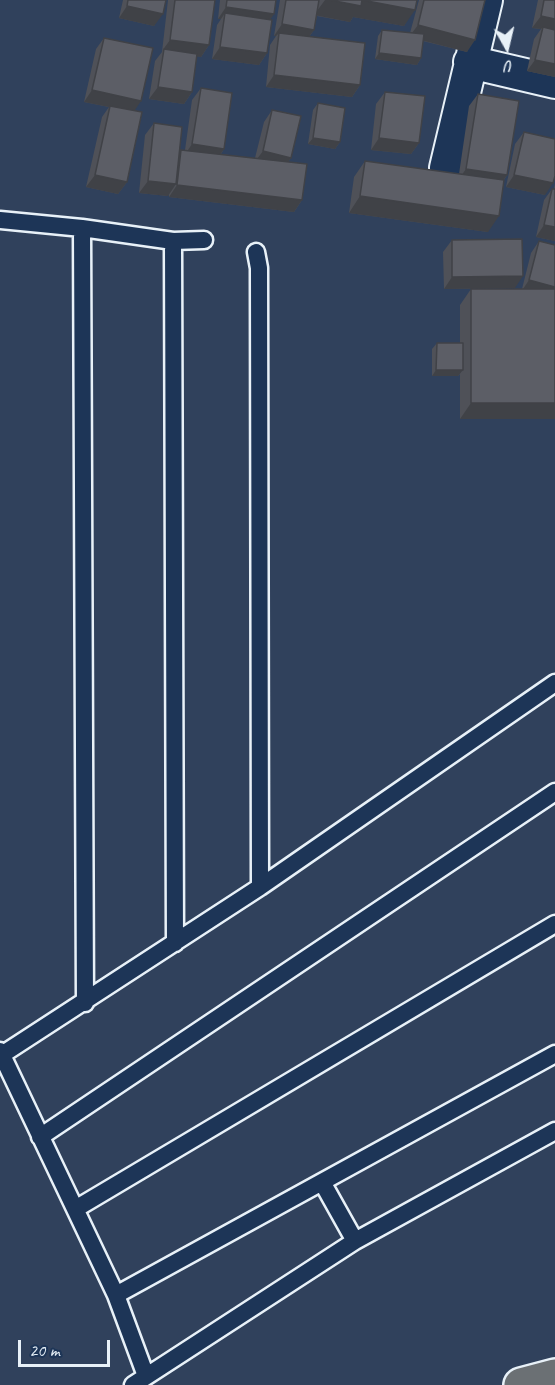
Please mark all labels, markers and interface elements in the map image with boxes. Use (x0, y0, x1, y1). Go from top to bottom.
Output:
north arrow (477, 18, 537, 78)
text: U (504, 55, 515, 76)
scale bar (21, 1328, 112, 1366)
text: 20 m (29, 1339, 60, 1361)

